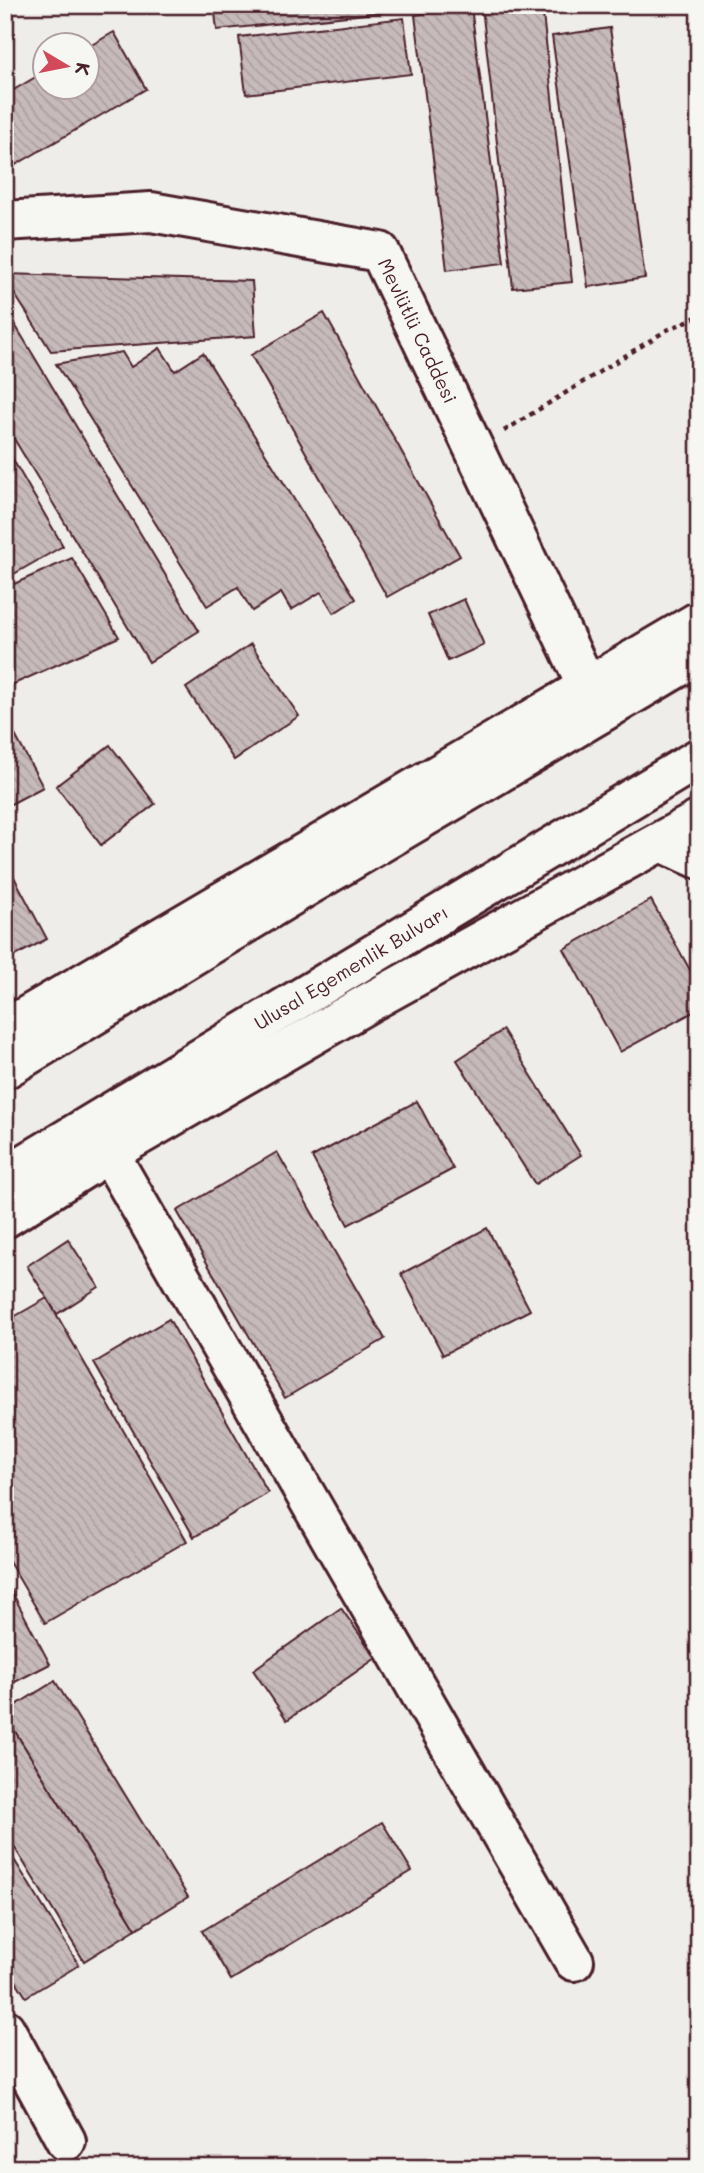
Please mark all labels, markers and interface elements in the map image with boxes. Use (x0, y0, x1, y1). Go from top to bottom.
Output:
north arrow (32, 32, 102, 102)
text: K (70, 61, 97, 77)
street label: Mevlütlü Caddesi (373, 254, 463, 407)
street label: Ulusal Egemenlik Bulvarı (249, 899, 452, 1035)

